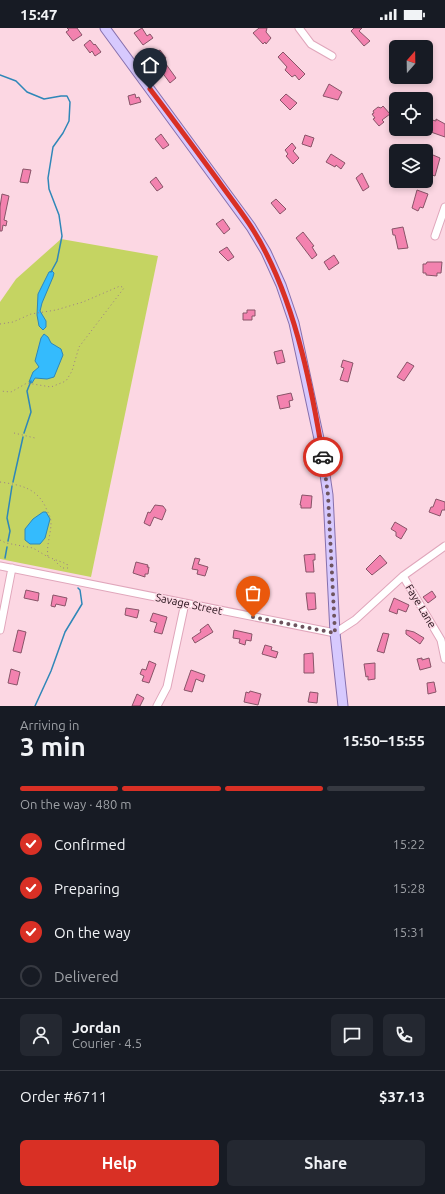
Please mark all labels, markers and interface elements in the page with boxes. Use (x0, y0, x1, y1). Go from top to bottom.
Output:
text: 15:47 (20, 6, 58, 23)
north arrow (389, 40, 433, 84)
map controls (389, 40, 433, 188)
pin (133, 48, 167, 89)
icon: home (139, 54, 161, 76)
button: locate (389, 92, 433, 136)
button: layers (389, 144, 433, 188)
courier (303, 437, 343, 477)
icon: car (312, 446, 334, 468)
pin (236, 576, 270, 617)
icon: bag (242, 582, 264, 604)
street label: Faye Lane (403, 582, 439, 630)
street label: Savage Street (154, 591, 224, 617)
text: Arriving in (20, 718, 79, 732)
text: 3 min (20, 732, 86, 761)
text: 15:50–15:55 (342, 732, 425, 749)
text: On the way · 480 m (20, 797, 132, 811)
icon: check (20, 833, 42, 855)
text: Confirmed (54, 836, 126, 853)
text: 15:22 (392, 837, 425, 851)
icon: check (20, 877, 42, 899)
text: Preparing (54, 880, 120, 897)
text: 15:28 (392, 881, 425, 895)
icon: check (20, 921, 42, 943)
text: On the way (54, 924, 130, 941)
text: 15:31 (392, 925, 425, 939)
text: Delivered (54, 968, 119, 985)
button: person (20, 1014, 62, 1056)
button: chat (331, 1014, 373, 1056)
button: phone (383, 1014, 425, 1056)
text: Jordan (72, 1019, 121, 1036)
text: Courier · 4.5 (72, 1036, 142, 1050)
text: Order #6711 (20, 1088, 107, 1105)
text: $37.13 (379, 1088, 425, 1105)
button: Help (20, 1140, 219, 1186)
button: Share (227, 1140, 425, 1186)

